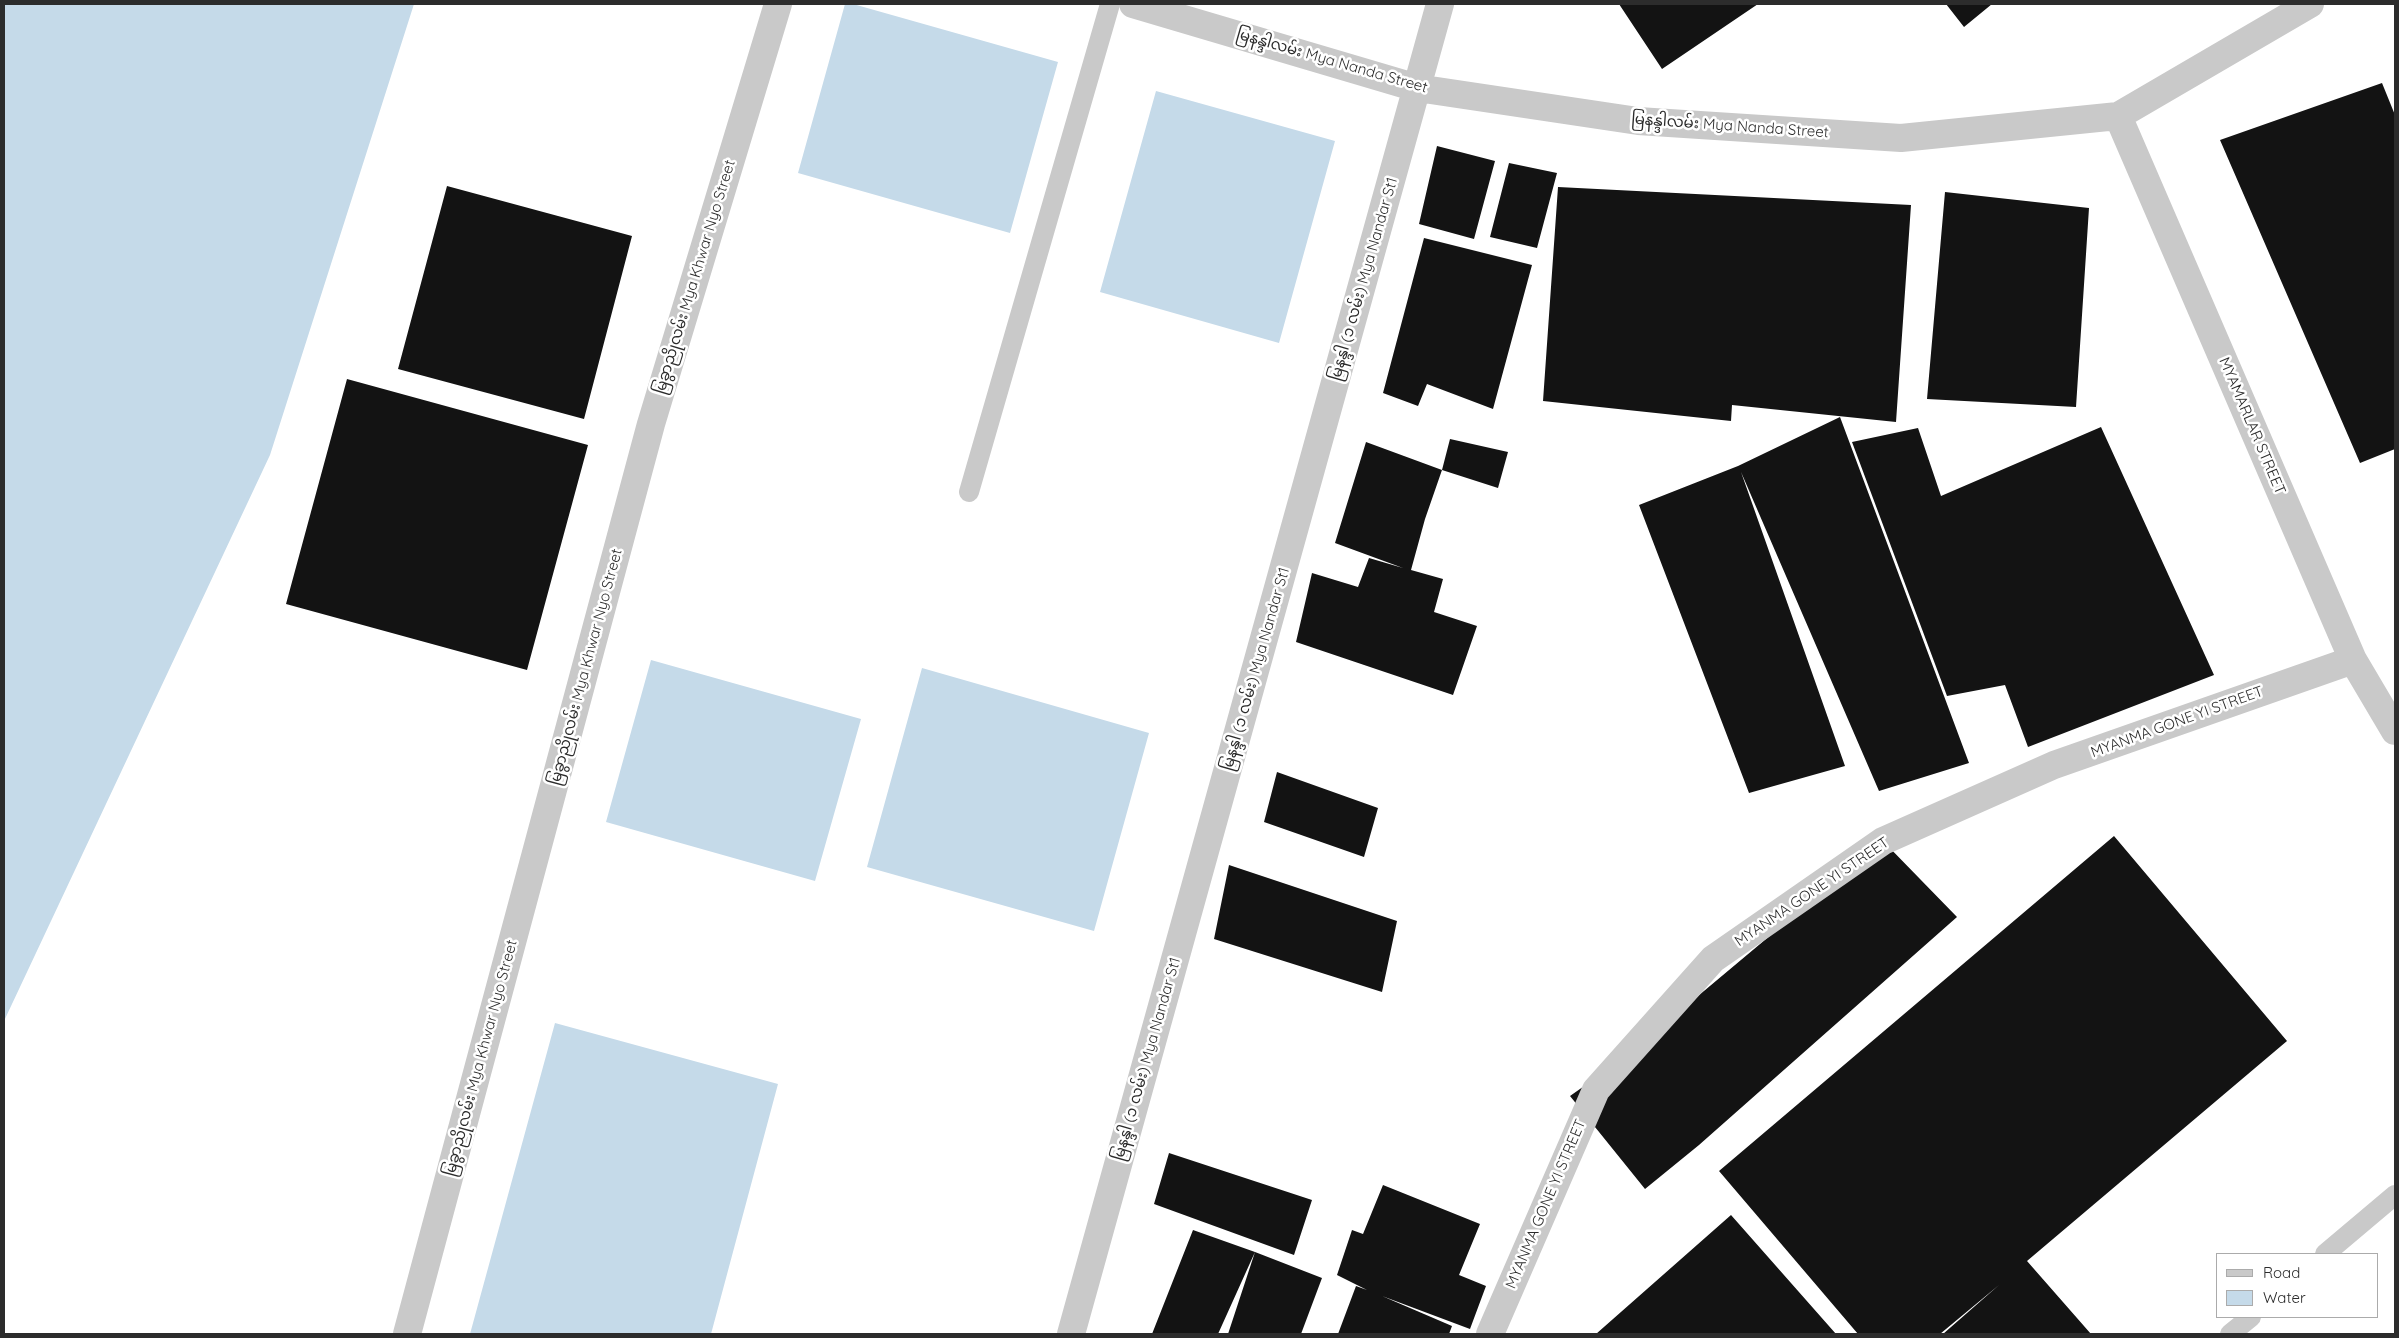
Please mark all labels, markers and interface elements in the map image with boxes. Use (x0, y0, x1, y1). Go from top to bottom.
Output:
street label: မြနန္ဒါလမ်း Mya Nanda Street (1234, 25, 1430, 97)
street label: မြနန္ဒါလမ်း Mya Nanda Street (1631, 110, 1829, 142)
street label: မြခွာညိုလမ်း Mya Khwar Nyo Street (651, 158, 739, 396)
street label: မြနန္ဒါ (၁ လမ်း) Mya Nandar St1 (1326, 175, 1402, 383)
street label: MYAMARLAR STREET (2215, 355, 2289, 497)
street label: မြခွာညိုလမ်း Mya Khwar Nyo Street (546, 547, 626, 787)
street label: မြနန္ဒါ (၁ လမ်း) Mya Nandar St1 (1218, 565, 1294, 773)
street label: MYANMA GONE YI STREET (2088, 682, 2266, 762)
street label: MYANMA GONE YI STREET (1731, 834, 1893, 950)
street label: မြခွာညိုလမ်း Mya Khwar Nyo Street (441, 938, 521, 1178)
street label: မြနန္ဒါ (၁ လမ်း) Mya Nandar St1 (1109, 955, 1185, 1163)
street label: MYANMA GONE YI STREET (1502, 1117, 1590, 1291)
legend (2216, 1253, 2379, 1318)
text: Road (2263, 1263, 2300, 1282)
text: Water (2263, 1288, 2306, 1307)

